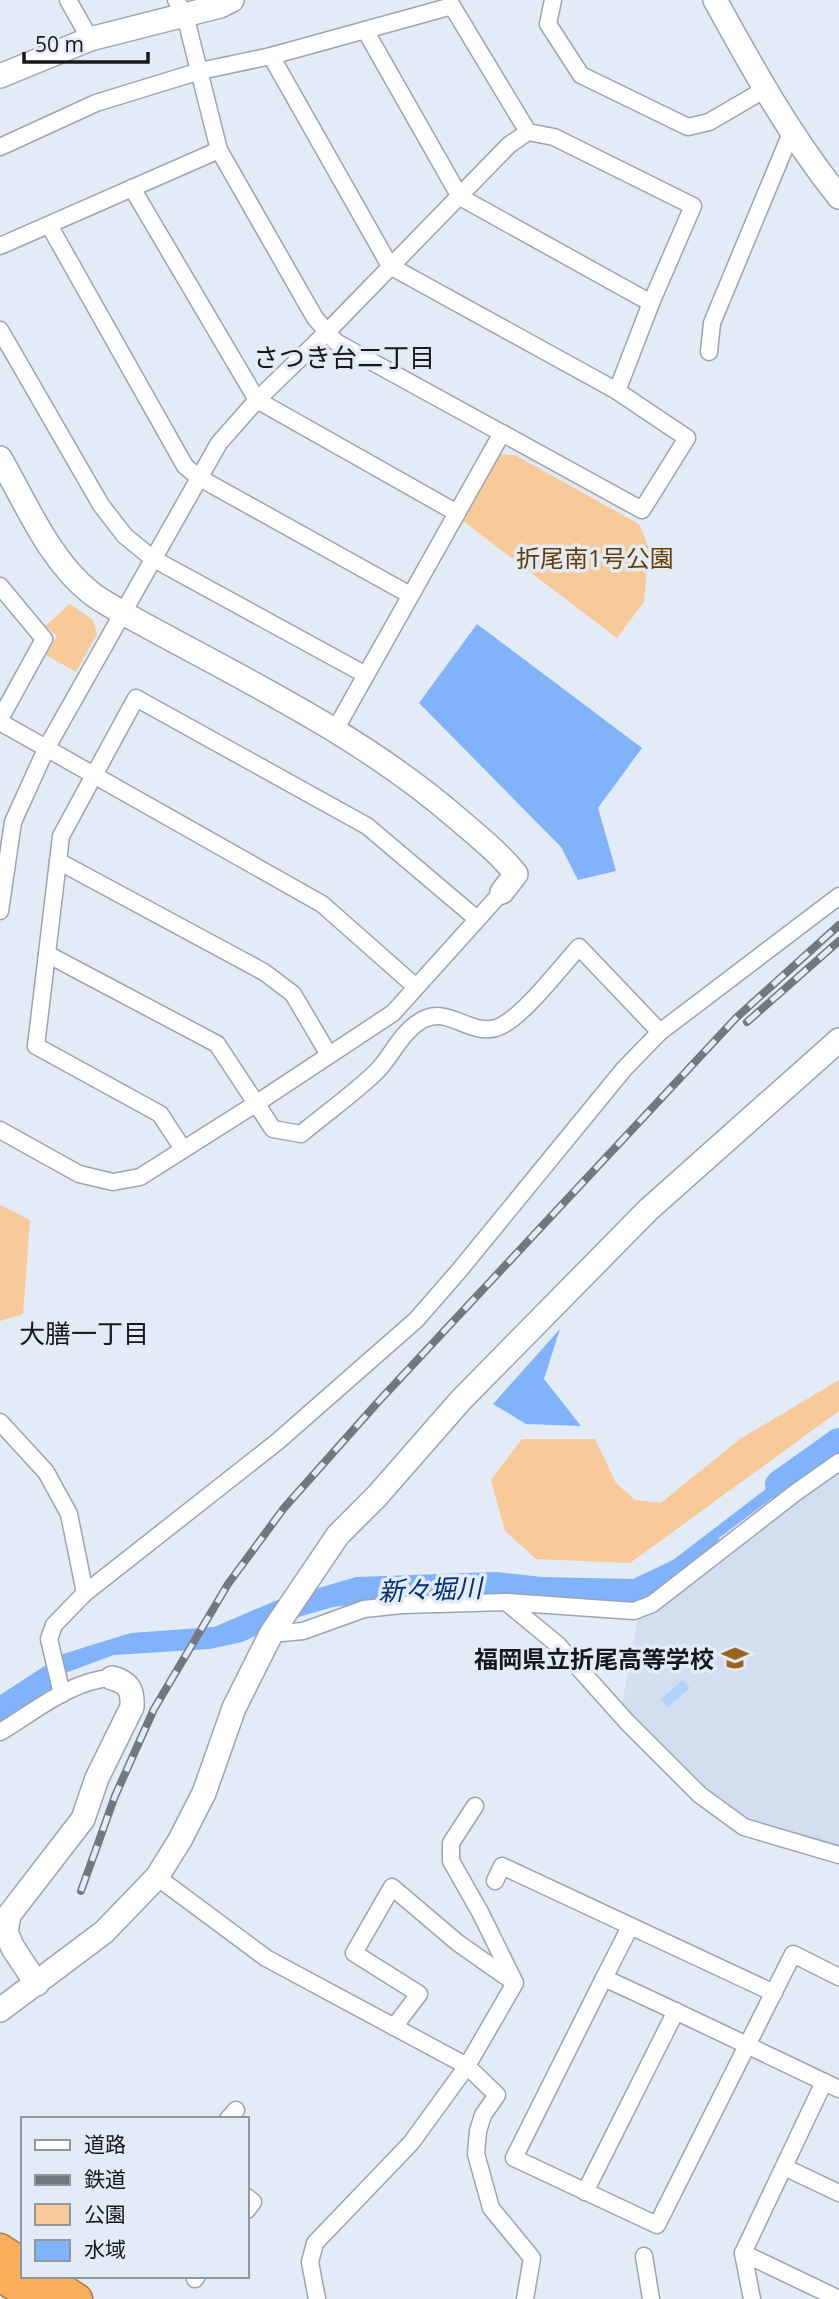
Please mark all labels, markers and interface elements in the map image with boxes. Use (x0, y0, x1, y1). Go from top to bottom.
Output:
scale bar (24, 21, 149, 65)
text: 50 m (35, 30, 84, 58)
district label: さつき台二丁目 (253, 339, 435, 375)
park label: 折尾南1号公園 (516, 541, 674, 574)
district label: 大膳一丁目 (19, 1315, 149, 1351)
water label: 新々堀川 (377, 1569, 486, 1609)
place label: 福岡県立折尾高等学校 (474, 1642, 714, 1675)
school or university icon: 福岡県立折尾高等学校 (720, 1643, 750, 1673)
legend (21, 2117, 248, 2278)
text: 道路 (84, 2130, 126, 2158)
text: 鉄道 (84, 2165, 126, 2193)
text: 公園 (84, 2200, 126, 2228)
text: 水域 (84, 2235, 126, 2263)

